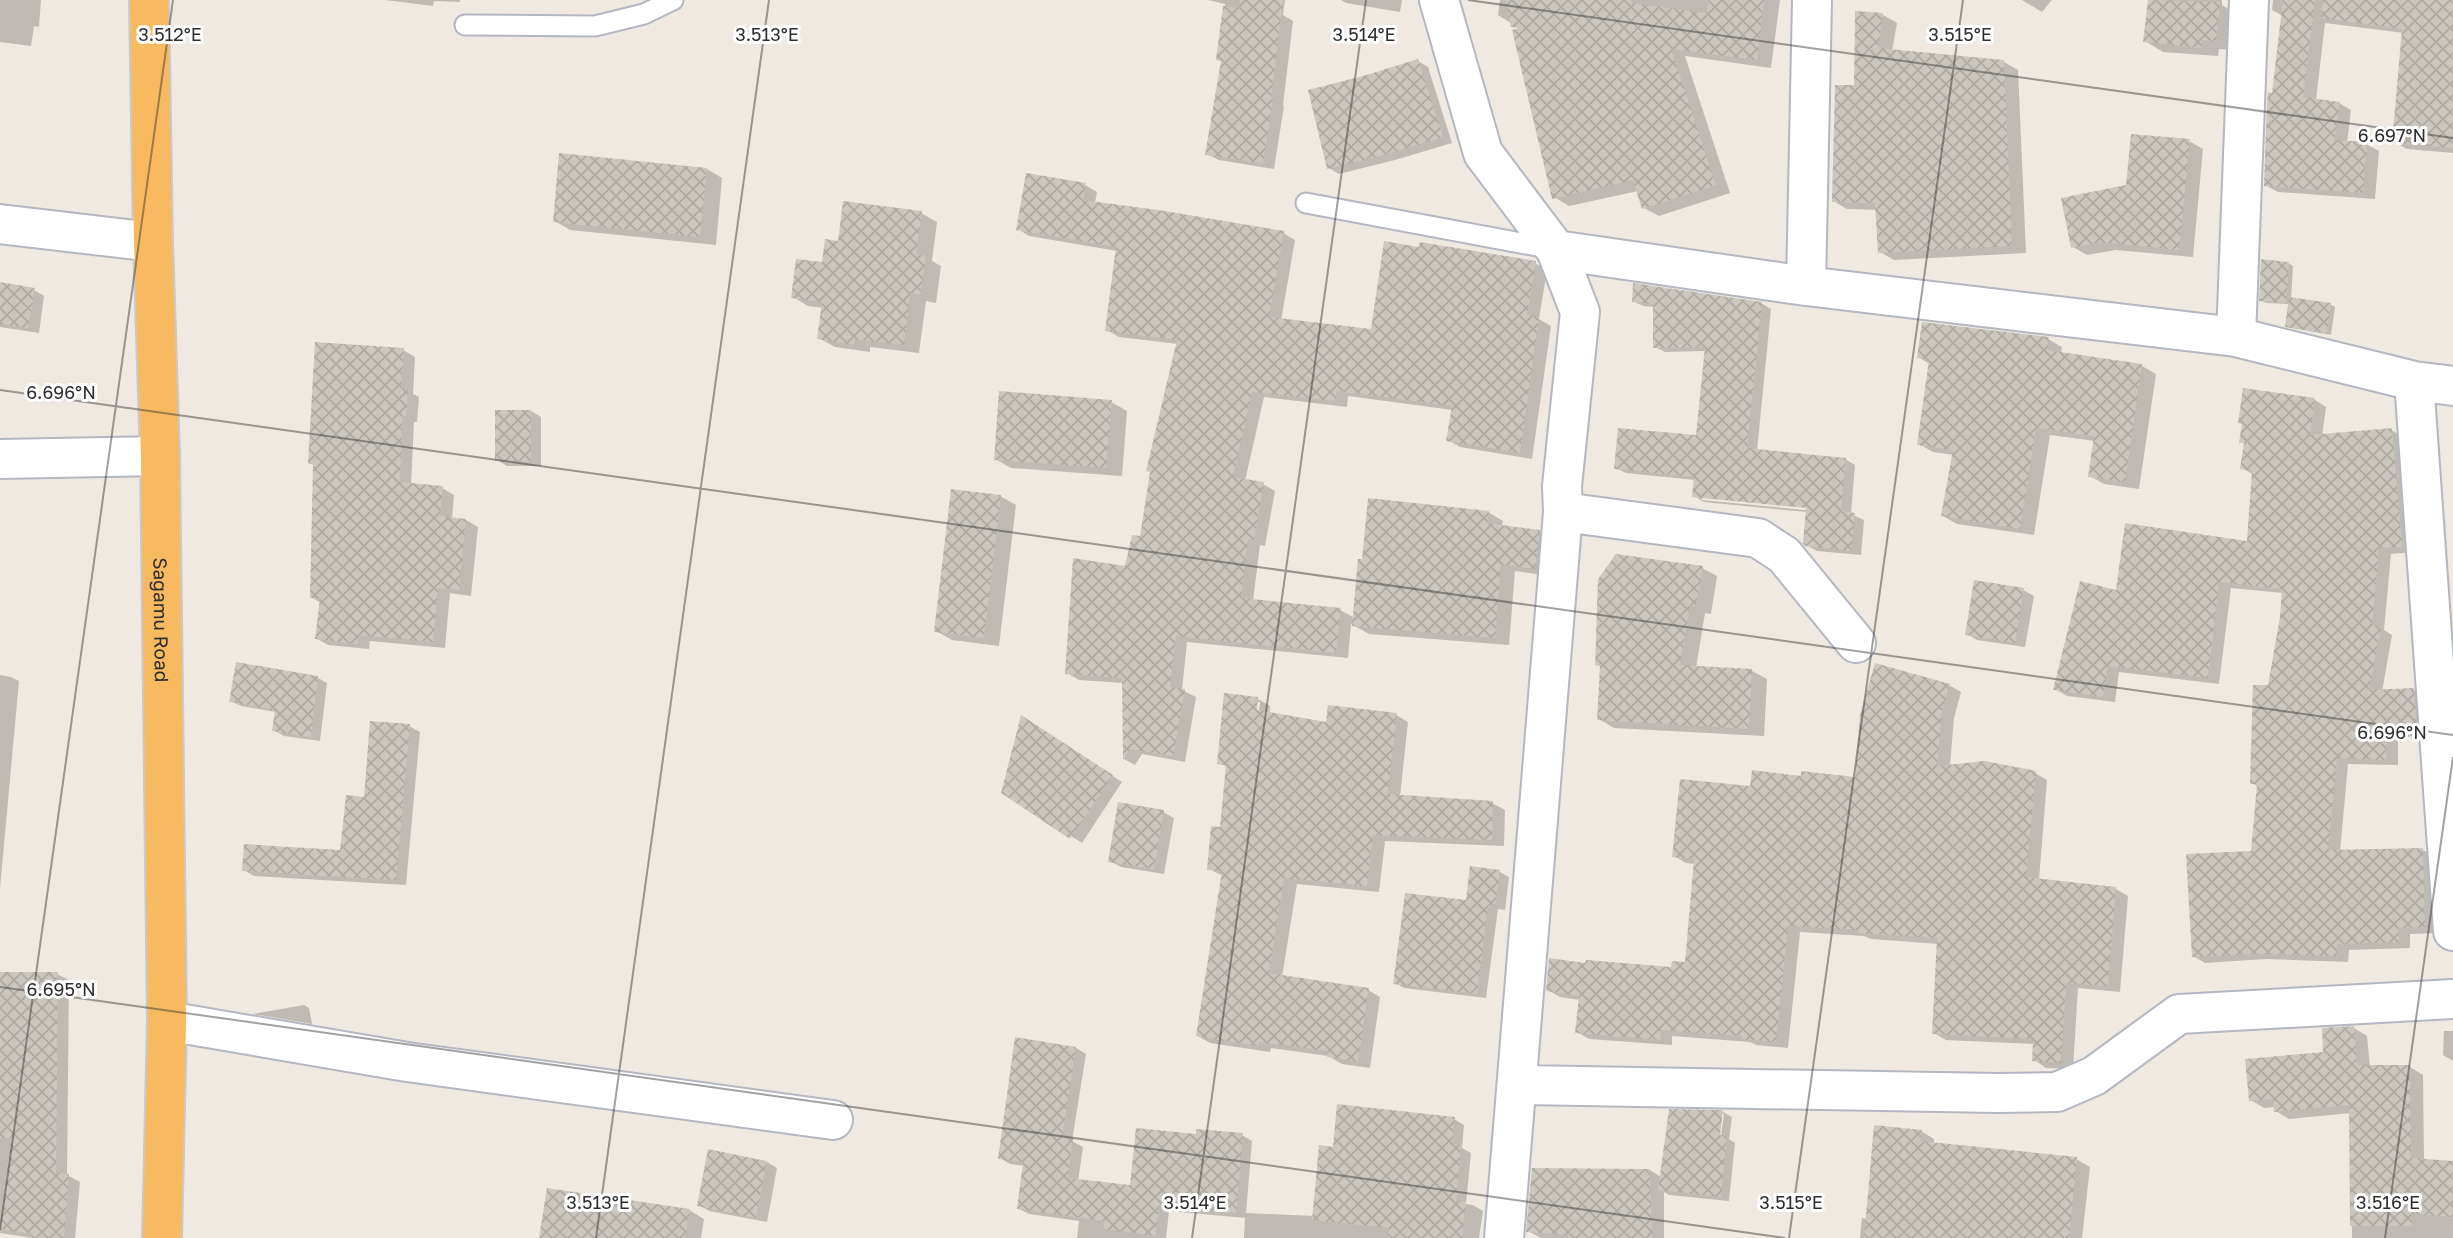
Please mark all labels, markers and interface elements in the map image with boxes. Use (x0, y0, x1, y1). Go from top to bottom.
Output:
text: 3.512°E (138, 23, 202, 45)
text: 3.513°E (735, 23, 799, 45)
text: 3.514°E (1332, 23, 1396, 45)
text: 3.515°E (1928, 23, 1992, 45)
text: 6.697°N (2358, 124, 2426, 146)
text: 6.696°N (26, 381, 96, 403)
street label: Sagamu Road (150, 557, 174, 682)
text: 6.696°N (2357, 721, 2427, 743)
text: 6.695°N (26, 978, 96, 1000)
text: 3.513°E (566, 1191, 630, 1213)
text: 3.514°E (1163, 1191, 1227, 1213)
text: 3.515°E (1759, 1191, 1823, 1213)
text: 3.516°E (2356, 1191, 2420, 1213)

